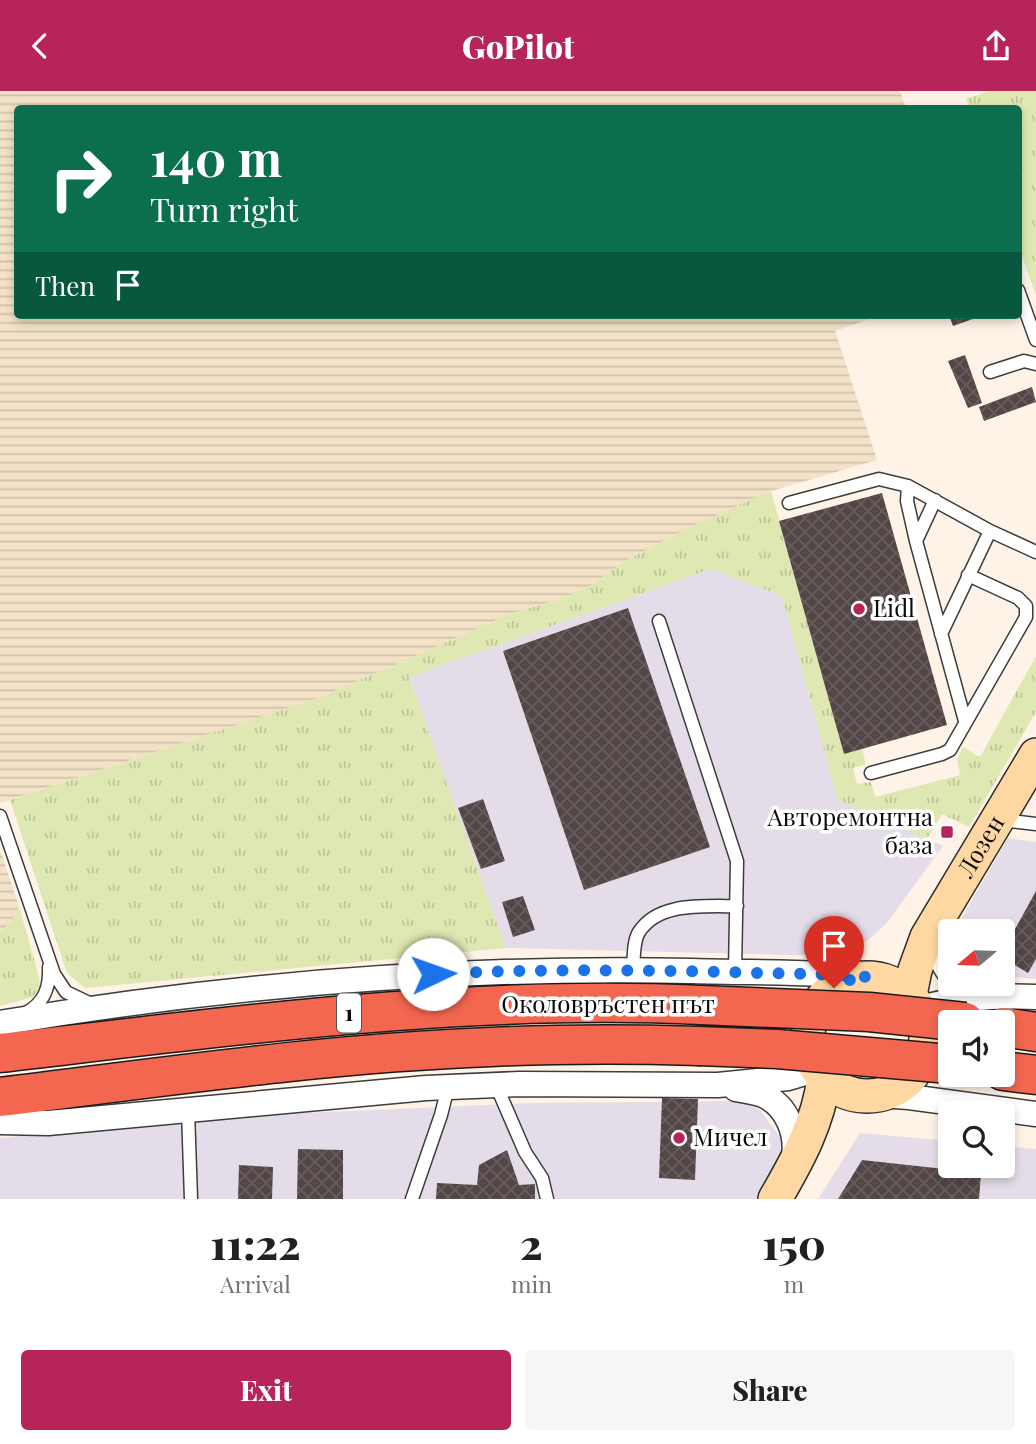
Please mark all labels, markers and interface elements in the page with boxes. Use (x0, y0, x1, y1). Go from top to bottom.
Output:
text: GoPilot (462, 24, 574, 67)
icon: back (21, 27, 59, 65)
icon: share (977, 27, 1015, 65)
text: 140 m (150, 124, 282, 189)
icon: right (35, 133, 126, 224)
text: Turn right (150, 187, 298, 230)
icon: arrive (109, 266, 147, 304)
text: Then (35, 268, 95, 303)
place label: Lidl (873, 591, 915, 623)
marker: Lidl (851, 601, 867, 617)
place label: Авторемонтна база (766, 800, 933, 860)
street label: Лозен (948, 809, 1010, 883)
marker: Авторемонтна база (939, 824, 955, 840)
pin (804, 916, 864, 988)
north arrow (938, 919, 1015, 996)
map controls (938, 919, 1015, 1178)
icon: arrive (815, 927, 853, 965)
position arrow (396, 937, 470, 1011)
street label: Околовръстен път (501, 987, 715, 1019)
road number: 1 (337, 994, 361, 1033)
button: sound (938, 1010, 1015, 1087)
button: search (938, 1101, 1015, 1178)
place label: Мичел (693, 1120, 768, 1152)
marker: Мичел (671, 1130, 687, 1146)
text: 11:22 (210, 1215, 301, 1271)
text: 2 (520, 1215, 543, 1271)
text: 150 (762, 1215, 826, 1271)
text: Arrival (220, 1268, 291, 1299)
text: min (511, 1268, 552, 1299)
text: m (784, 1268, 804, 1299)
button: Exit (21, 1350, 511, 1430)
button: Share (525, 1350, 1015, 1430)

